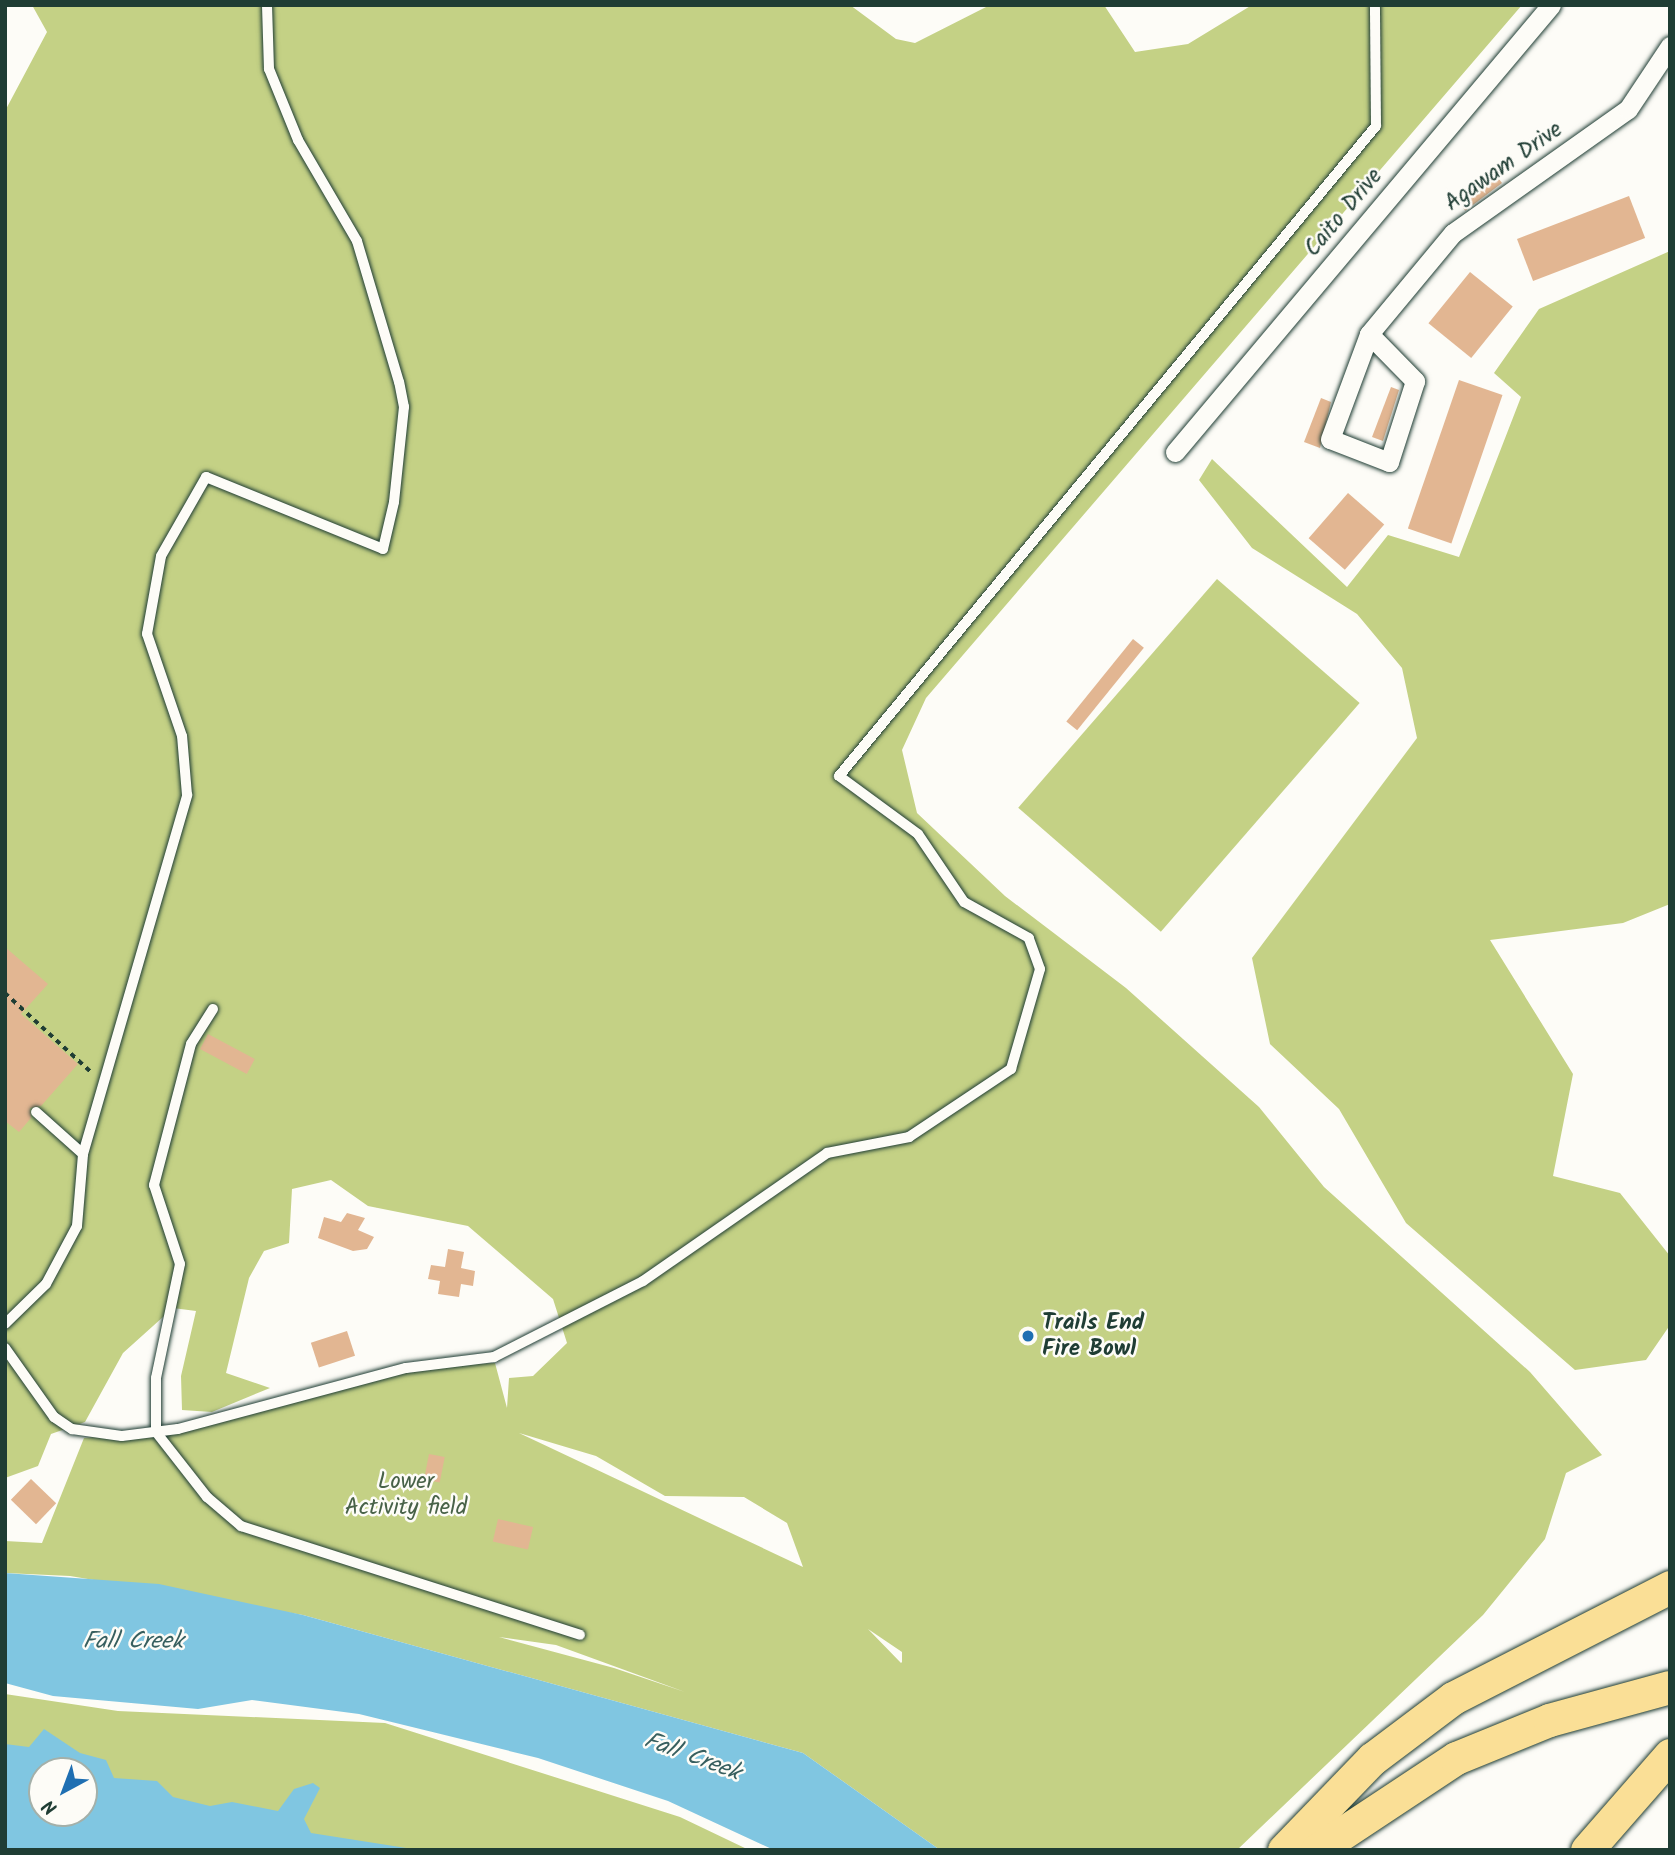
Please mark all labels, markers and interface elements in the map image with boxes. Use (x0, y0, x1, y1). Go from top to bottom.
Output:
street label: Agawam Drive (1440, 116, 1568, 218)
street label: Caito Drive (1299, 163, 1389, 263)
place label: Trails End Fire Bowl (1042, 1309, 1144, 1363)
marker: Trails End Fire Bowl (1020, 1328, 1036, 1344)
park label: Lower Activity field (345, 1468, 467, 1522)
water label: Fall Creek (83, 1628, 183, 1656)
water label: Fall Creek (640, 1726, 744, 1788)
north arrow (28, 1757, 98, 1827)
text: N (36, 1791, 65, 1822)

